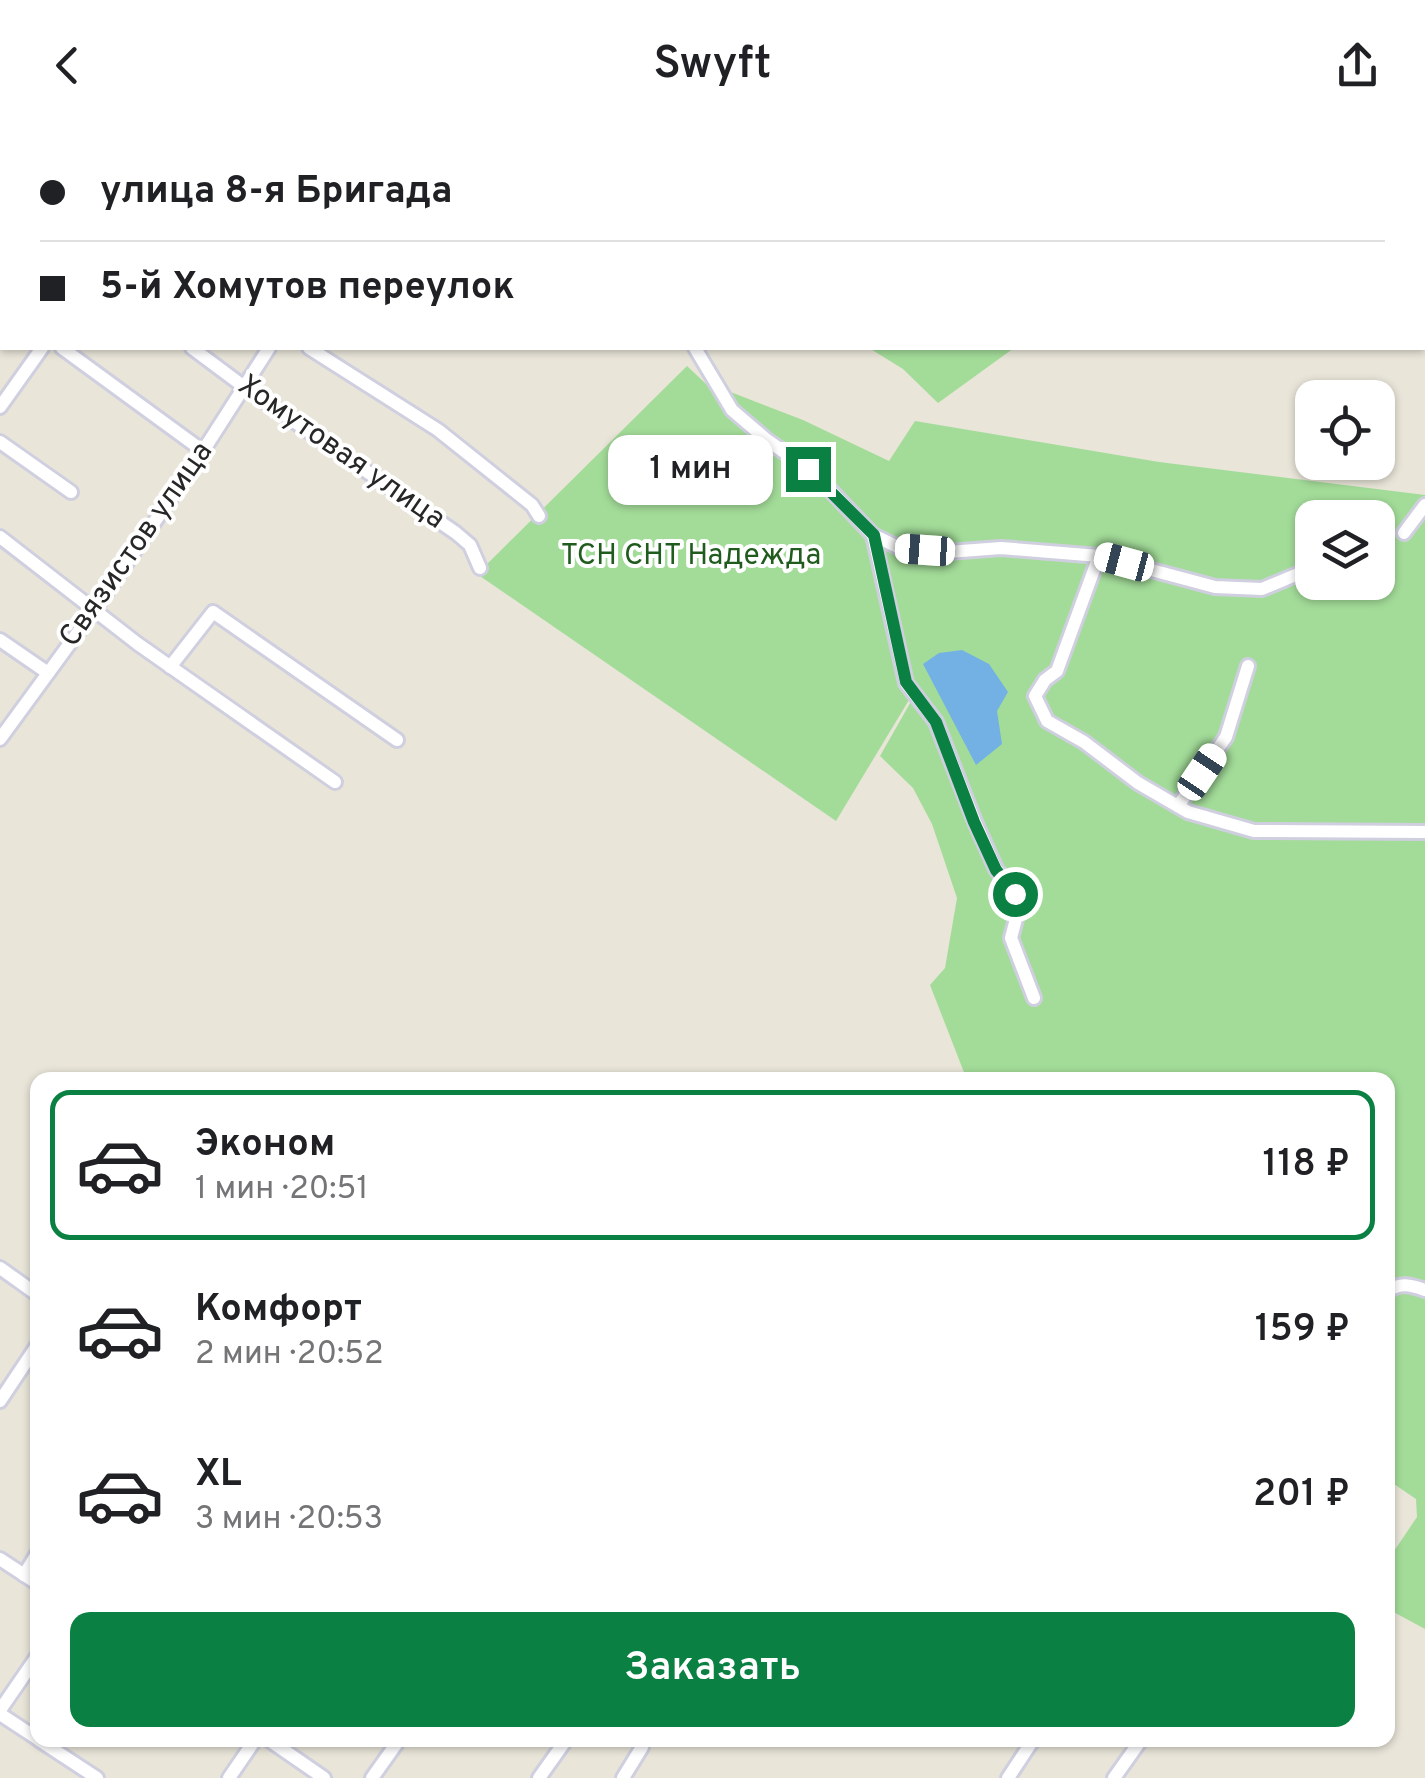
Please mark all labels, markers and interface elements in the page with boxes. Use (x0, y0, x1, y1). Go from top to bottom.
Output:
text: Swyft (653, 37, 772, 94)
icon: back (40, 38, 95, 93)
icon: share (1330, 38, 1385, 93)
text: улица 8-я Бригада (100, 168, 452, 217)
text: 5-й Хомутов переулок (100, 264, 515, 313)
street label: Хомутовая улица (230, 368, 452, 538)
map controls (1295, 380, 1395, 600)
button: locate (1295, 380, 1395, 480)
callout: 1 мин (608, 434, 773, 504)
street label: Связистов улица (52, 435, 222, 655)
route end (786, 447, 831, 492)
text: 1 мин (650, 450, 731, 490)
button: layers (1295, 500, 1395, 600)
car (894, 533, 956, 567)
park label: ТСН СНТ Надежда (561, 538, 821, 575)
car (1091, 540, 1157, 584)
car (1173, 739, 1231, 805)
route start (993, 872, 1038, 917)
icon: car (75, 1120, 165, 1210)
text: Эконом (195, 1121, 335, 1170)
text: 118 ₽ (1263, 1141, 1350, 1190)
text: 1 мин · 20:51 (195, 1170, 368, 1210)
icon: car (75, 1285, 165, 1375)
text: Комфорт (195, 1286, 362, 1335)
text: 159 ₽ (1255, 1306, 1350, 1355)
text: 2 мин · 20:52 (195, 1335, 383, 1375)
icon: car (75, 1450, 165, 1540)
text: XL (195, 1451, 242, 1500)
text: 201 ₽ (1253, 1471, 1350, 1520)
text: 3 мин · 20:53 (195, 1500, 383, 1540)
button: Заказать (70, 1612, 1355, 1727)

